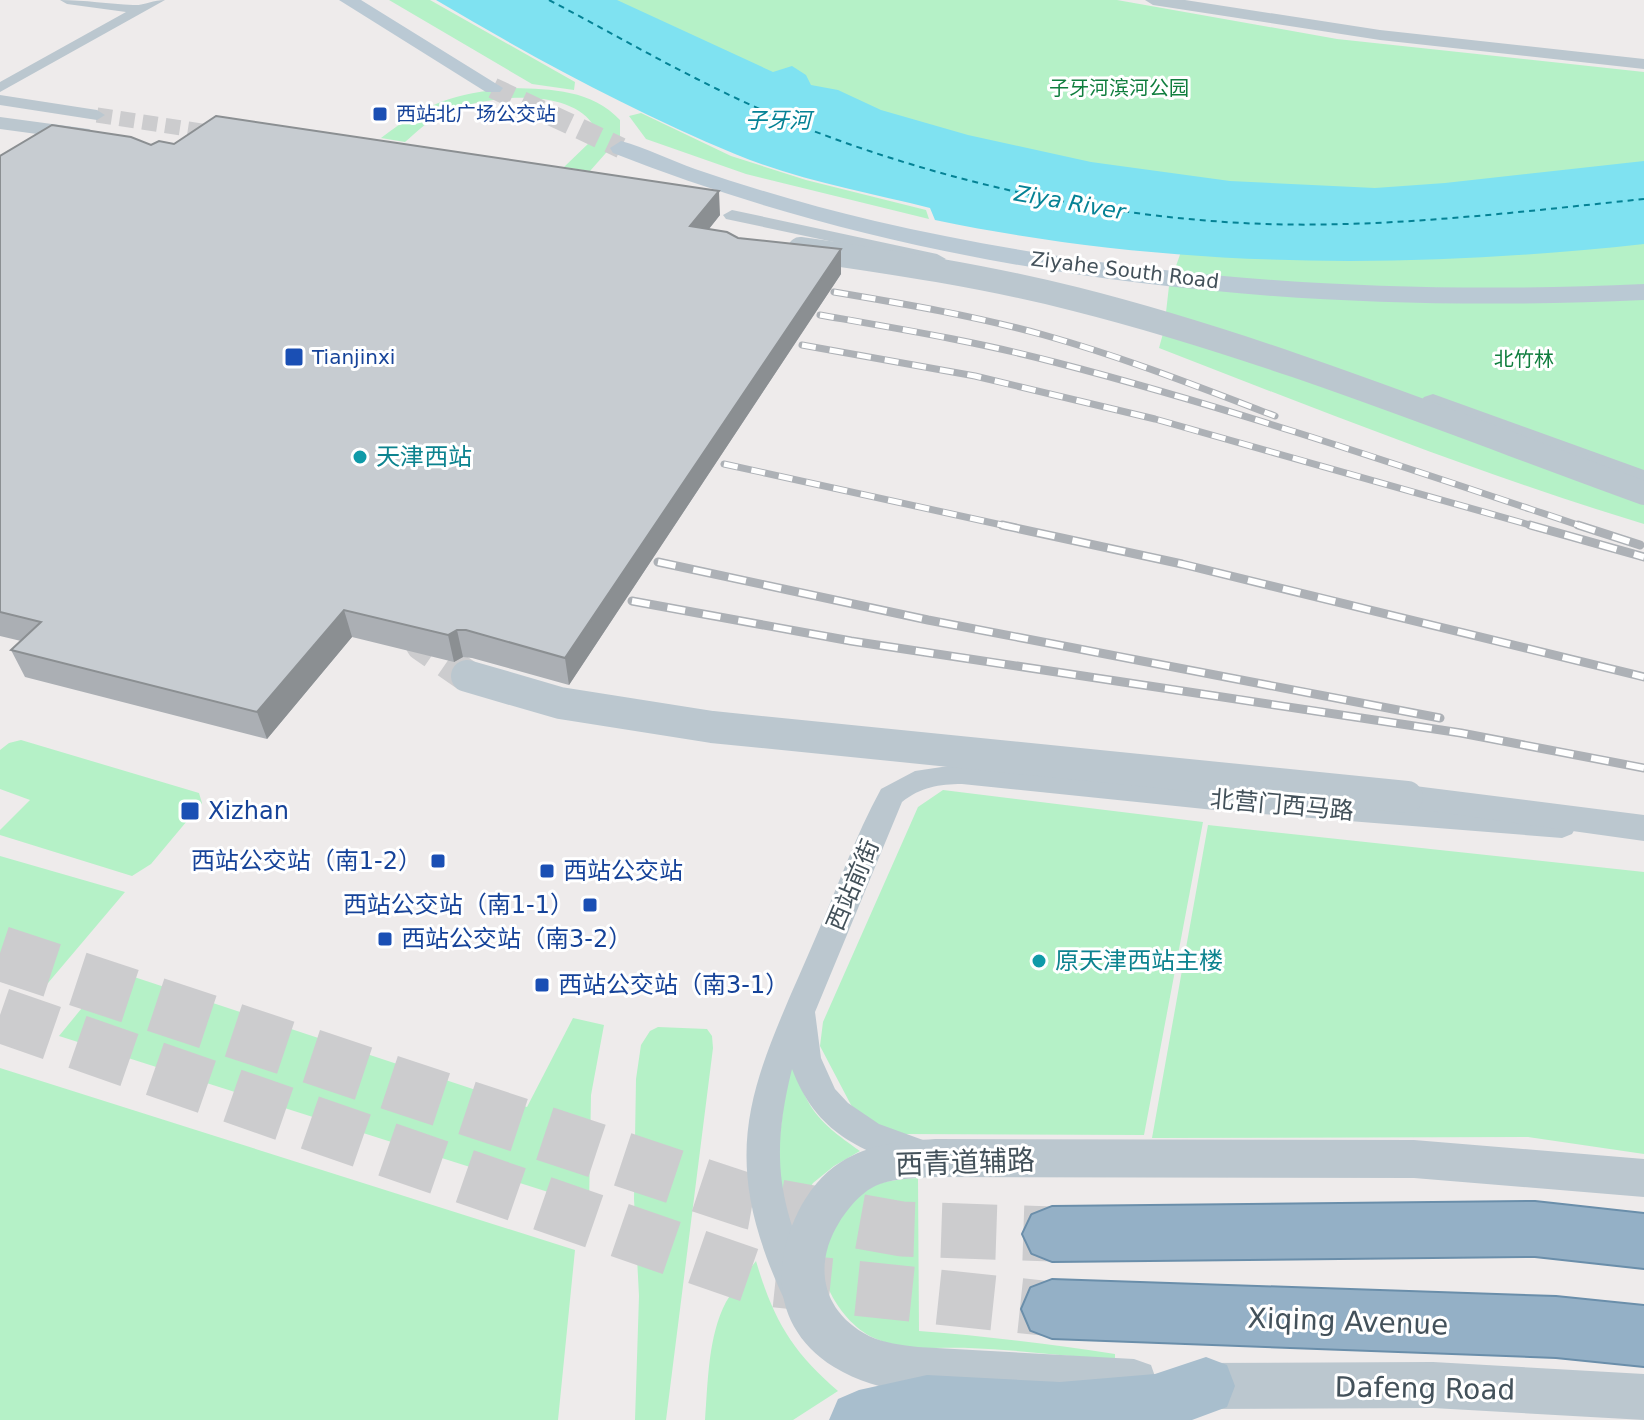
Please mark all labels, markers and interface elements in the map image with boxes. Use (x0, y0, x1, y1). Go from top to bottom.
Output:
park label: 子牙河滨河公园 (1049, 76, 1189, 100)
place label: 西站北广场公交站 (396, 102, 556, 126)
marker: 西站北广场公交站 (371, 105, 389, 123)
water label: 子牙河 (745, 108, 815, 133)
water label: Ziya River (1012, 180, 1129, 225)
street label: Ziyahe South Road (1030, 247, 1220, 293)
place label: Tianjinxi (311, 345, 395, 369)
marker: Tianjinxi (283, 346, 305, 368)
park label: 北竹林 (1494, 347, 1554, 371)
place label: 天津西站 (376, 443, 472, 471)
marker: 天津西站 (351, 448, 369, 466)
street label: 北营门西马路 (1209, 785, 1355, 825)
place label: Xizhan (208, 797, 289, 825)
marker: Xizhan (179, 800, 201, 822)
street label: 西站前街 (821, 835, 885, 935)
place label: 西站公交站（南1-2） (191, 847, 422, 875)
marker: 西站公交站（南1-2） (429, 852, 447, 870)
place label: 西站公交站 (563, 857, 683, 885)
marker: 西站公交站 (538, 862, 556, 880)
place label: 西站公交站（南1-1） (343, 891, 574, 919)
marker: 西站公交站（南1-1） (581, 896, 599, 914)
place label: 西站公交站（南3-2） (401, 925, 632, 953)
marker: 西站公交站（南3-2） (376, 930, 394, 948)
place label: 原天津西站主楼 (1055, 947, 1223, 975)
marker: 原天津西站主楼 (1030, 952, 1048, 970)
place label: 西站公交站（南3-1） (558, 971, 789, 999)
marker: 西站公交站（南3-1） (533, 976, 551, 994)
street label: 西青道辅路 (894, 1144, 1036, 1181)
street label: Xiqing Avenue (1247, 1302, 1449, 1341)
street label: Dafeng Road (1334, 1370, 1516, 1407)

